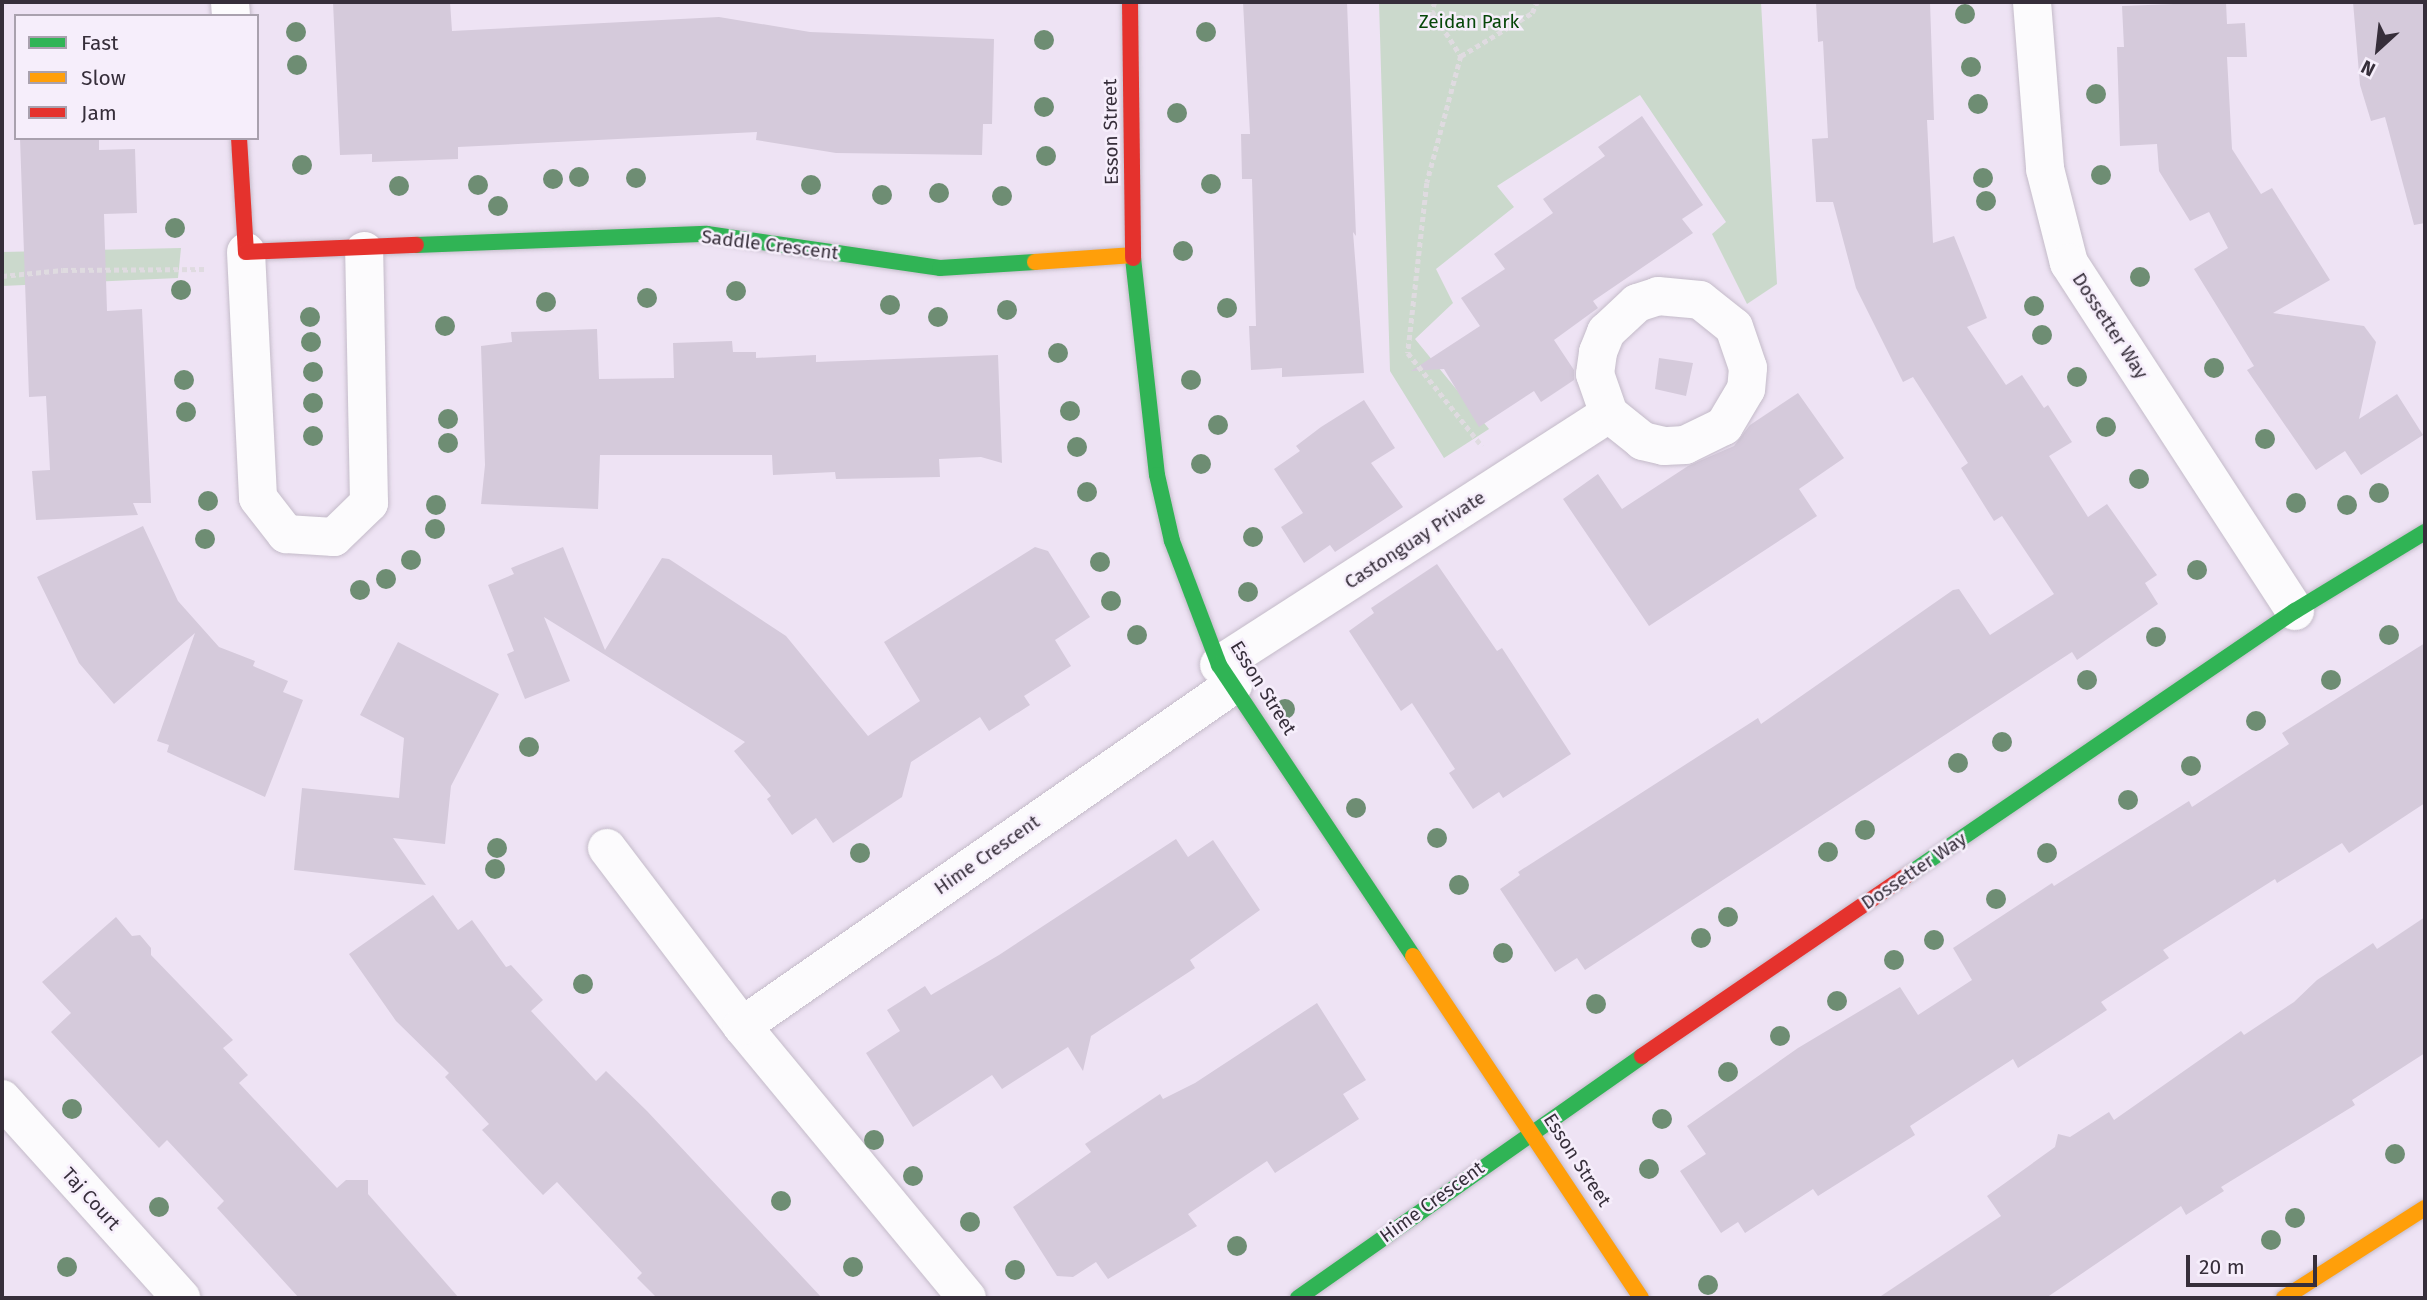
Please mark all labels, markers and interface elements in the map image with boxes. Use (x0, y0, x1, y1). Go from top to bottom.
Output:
park label: Zeidan Park (1419, 11, 1519, 33)
legend (14, 14, 259, 140)
north arrow (2343, 14, 2413, 84)
text: Fast (81, 30, 119, 56)
text: N (2357, 55, 2379, 81)
text: Slow (81, 65, 126, 91)
street label: Esson Street (1099, 79, 1123, 185)
text: Jam (81, 100, 117, 126)
street label: Saddle Crescent (700, 225, 840, 265)
street label: Dossetter Way (2067, 269, 2153, 383)
street label: Castonguay Private (1340, 486, 1490, 594)
street label: Esson Street (1225, 637, 1301, 739)
street label: Hime Crescent (930, 810, 1044, 900)
street label: Dossetter Way (1857, 827, 1971, 915)
street label: Esson Street (1538, 1109, 1616, 1211)
street label: Hime Crescent (1375, 1157, 1489, 1247)
street label: Taj Court (57, 1163, 125, 1235)
scale bar (2189, 1240, 2320, 1284)
text: 20 m (2199, 1254, 2245, 1280)

